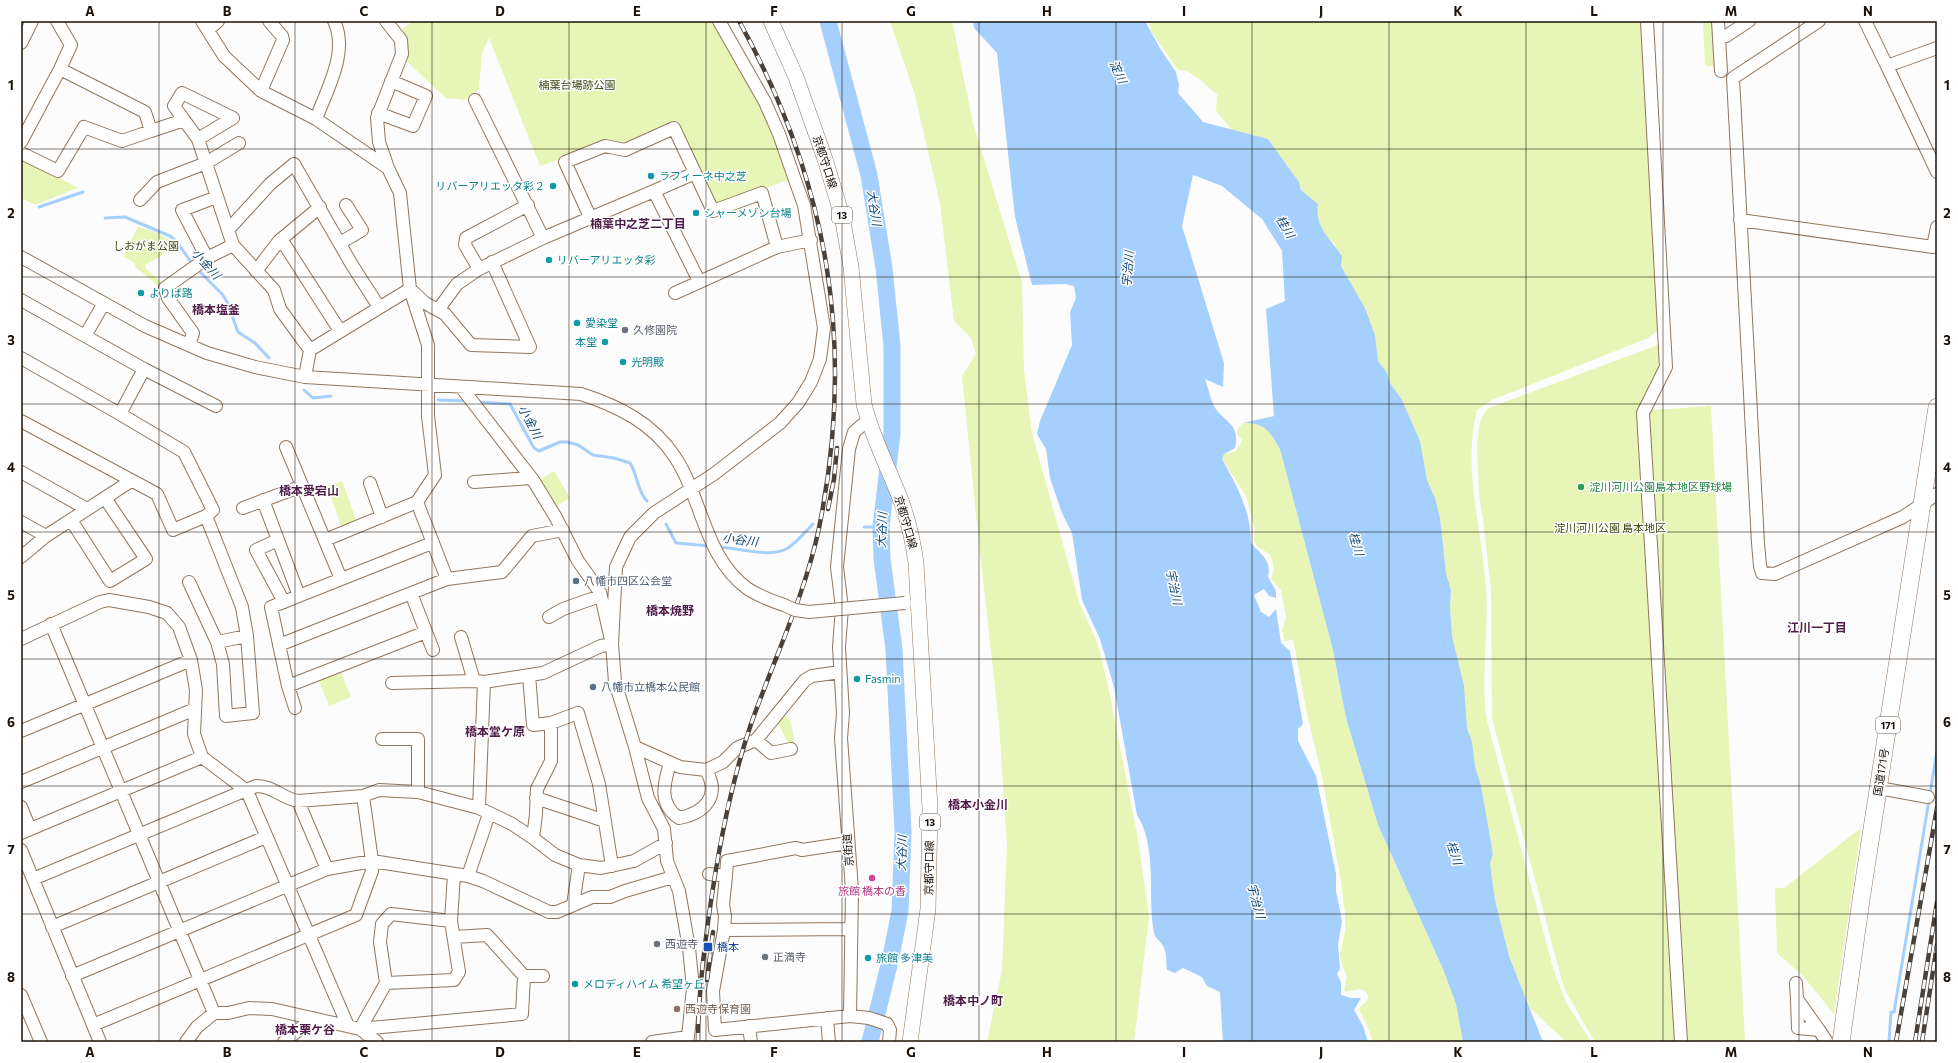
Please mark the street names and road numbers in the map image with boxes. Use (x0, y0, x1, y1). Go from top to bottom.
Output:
street label: 京都守口線 (811, 134, 840, 190)
road number: 13 (832, 207, 852, 223)
street label: 京都守口線 (893, 494, 920, 550)
road number: 171 (1876, 717, 1900, 733)
street label: 国道171号 (1870, 747, 1891, 797)
road number: 13 (920, 814, 940, 830)
street label: 京街道 (840, 833, 855, 867)
street label: 京都守口線 (922, 840, 935, 896)

